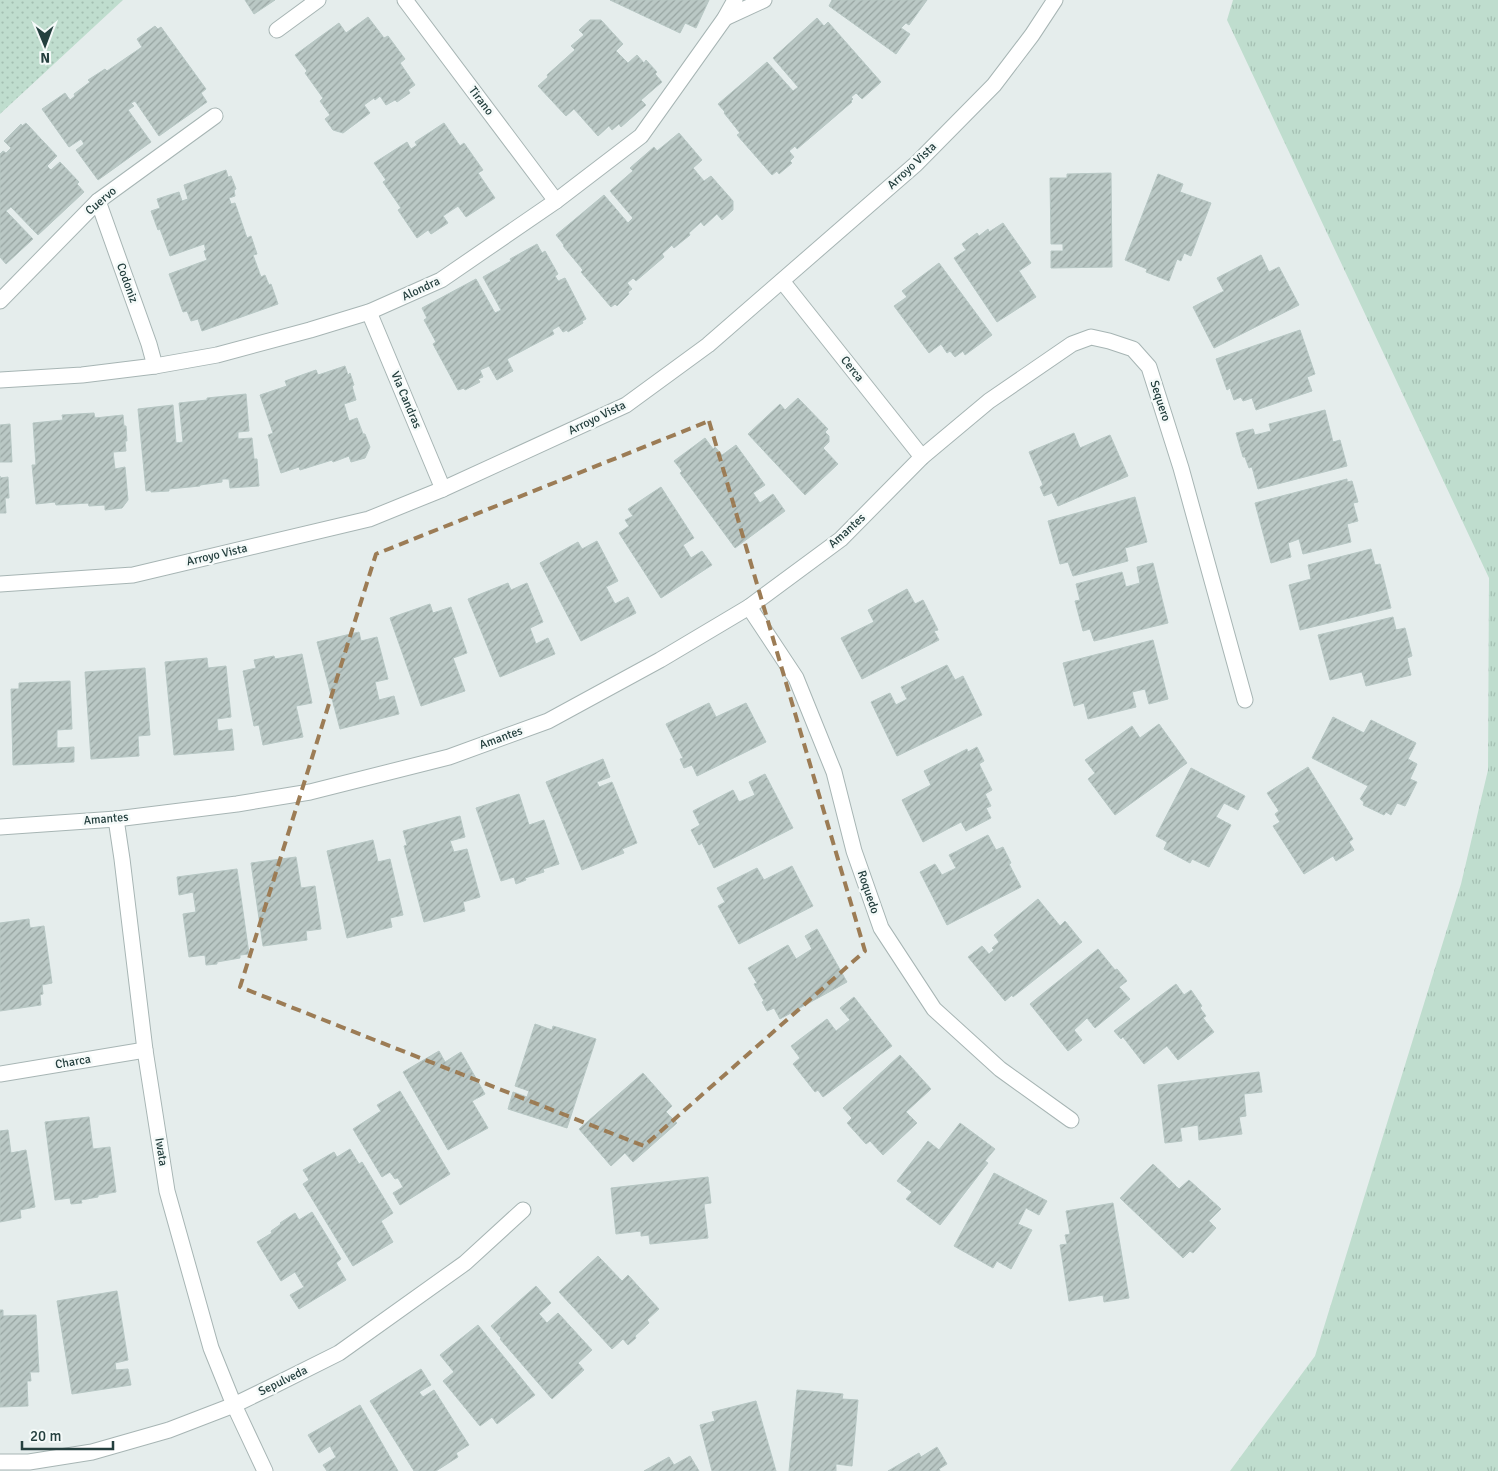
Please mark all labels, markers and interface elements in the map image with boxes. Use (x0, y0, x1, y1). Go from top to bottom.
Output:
north arrow (20, 20, 70, 70)
text: N (40, 49, 50, 66)
street label: Tirano (465, 84, 497, 118)
street label: Arroyo Vista (884, 139, 940, 193)
street label: Cuervo (82, 184, 120, 218)
street label: Codoniz (113, 261, 141, 305)
street label: Alondra (400, 274, 442, 304)
street label: Cerca (837, 353, 867, 385)
street label: Via Candras (387, 369, 425, 431)
street label: Sequero (1146, 379, 1174, 423)
street label: Arroyo Vista (566, 398, 628, 438)
street label: Amantes (825, 510, 869, 552)
street label: Arroyo Vista (185, 541, 249, 569)
street label: Amantes (477, 723, 525, 753)
street label: Amantes (83, 810, 129, 828)
street label: Roquedo (854, 868, 882, 916)
street label: Charca (54, 1052, 92, 1072)
street label: Iwata (151, 1137, 171, 1167)
street label: Sepulveda (256, 1363, 310, 1399)
scale bar (22, 1418, 114, 1450)
text: 20 m (30, 1427, 61, 1445)

